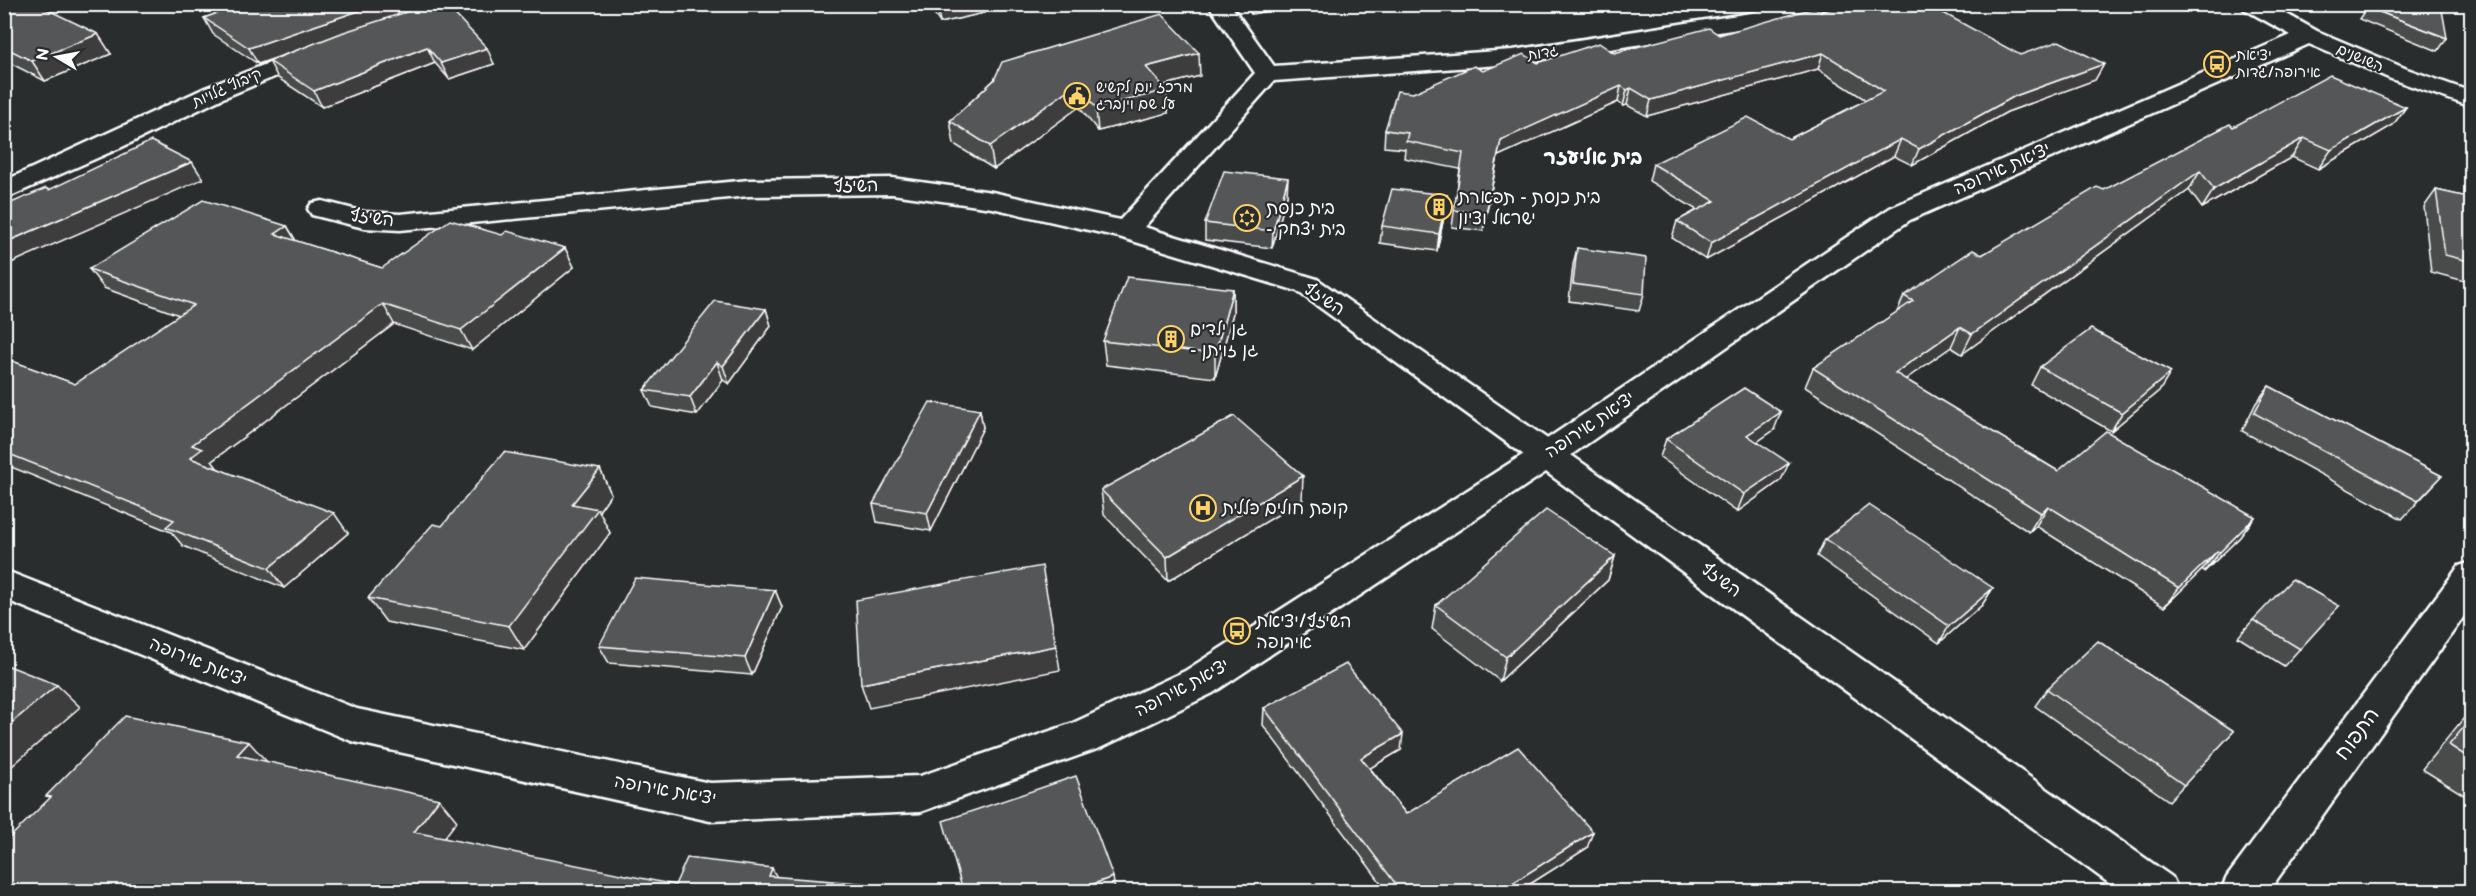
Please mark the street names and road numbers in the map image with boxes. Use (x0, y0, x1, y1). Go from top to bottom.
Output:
street label: השושנים (2333, 40, 2387, 76)
street label: גדות (1525, 41, 1560, 65)
street label: קיבוץ גלויות (188, 64, 265, 112)
street label: יציאת אירופה (1951, 138, 2053, 200)
street label: השיזף (833, 175, 879, 197)
street label: השיזף (349, 205, 395, 231)
street label: השיזף (1300, 278, 1348, 320)
street label: יציאת אירופה (1541, 387, 1639, 463)
street label: השיזף (1697, 558, 1745, 602)
street label: יציאת אירופה (146, 633, 250, 691)
street label: יציאת אירופה (1131, 654, 1233, 722)
street label: התפוח (2329, 703, 2385, 765)
street label: יציאת אירופה (612, 771, 718, 809)

